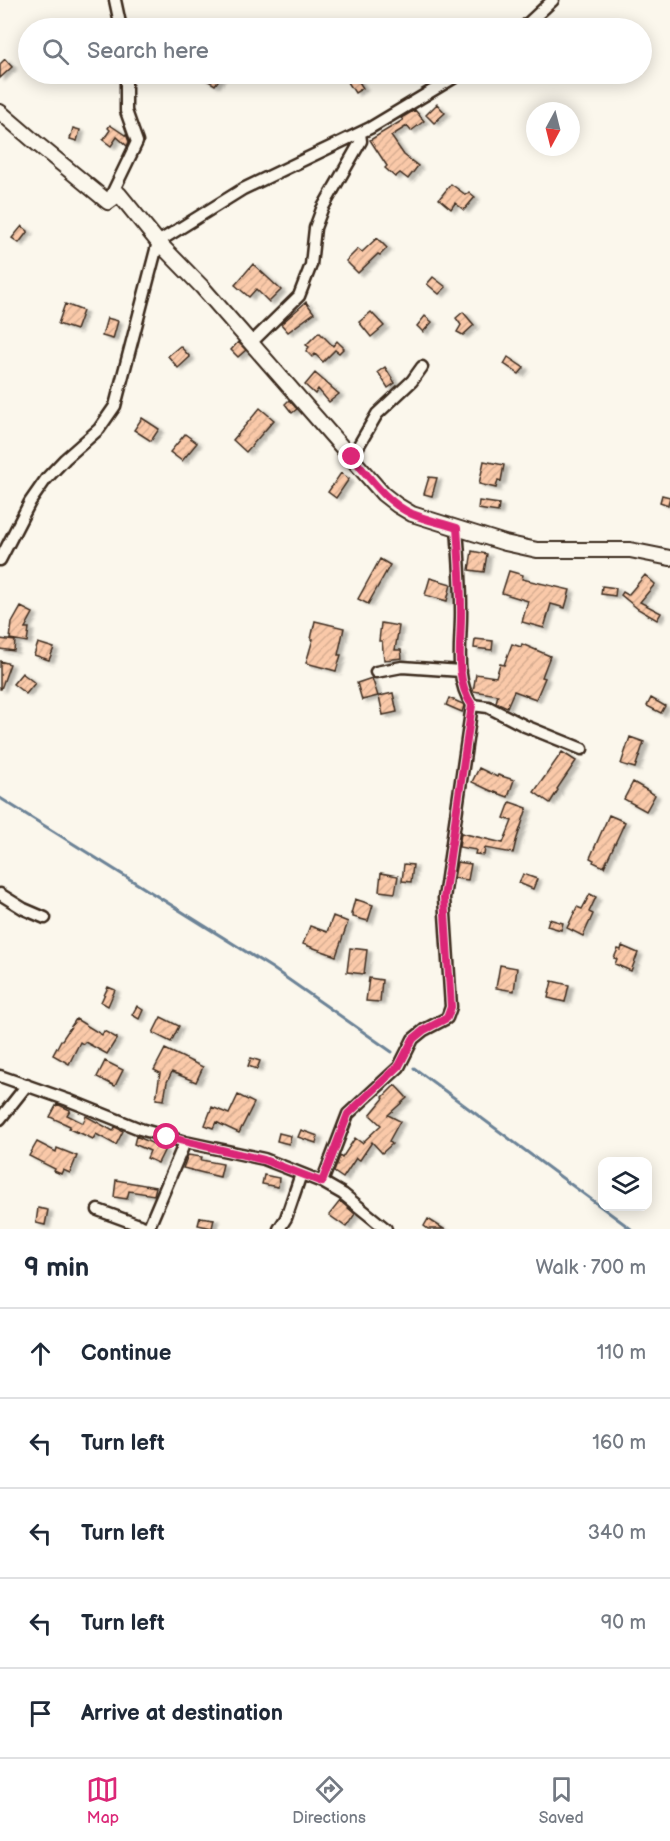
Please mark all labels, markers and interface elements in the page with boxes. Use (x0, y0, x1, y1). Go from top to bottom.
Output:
search box (18, 18, 652, 84)
icon: search (39, 35, 72, 68)
text: Search here (87, 38, 209, 65)
north arrow (526, 102, 580, 156)
route end (338, 443, 364, 469)
route start (153, 1123, 179, 1149)
map controls (598, 1157, 652, 1211)
button: layers (598, 1157, 652, 1211)
text: 9 min (24, 1253, 89, 1284)
text: Walk · 700 m (536, 1256, 646, 1280)
icon: ahead (24, 1337, 57, 1370)
text: Continue (81, 1340, 171, 1367)
text: 110 m (597, 1341, 646, 1365)
icon: left (24, 1427, 57, 1460)
text: Turn left (81, 1430, 165, 1457)
text: 160 m (592, 1431, 646, 1455)
icon: left (24, 1517, 57, 1550)
text: Turn left (81, 1520, 165, 1547)
text: 340 m (588, 1521, 646, 1545)
icon: left (24, 1607, 57, 1640)
text: Turn left (81, 1610, 165, 1637)
text: 90 m (601, 1611, 646, 1635)
icon: arrive (24, 1697, 57, 1730)
text: Arrive at destination (81, 1700, 283, 1727)
tab: Map (86, 1773, 119, 1828)
tab: Directions (292, 1773, 366, 1828)
tab: Saved (539, 1773, 584, 1828)

